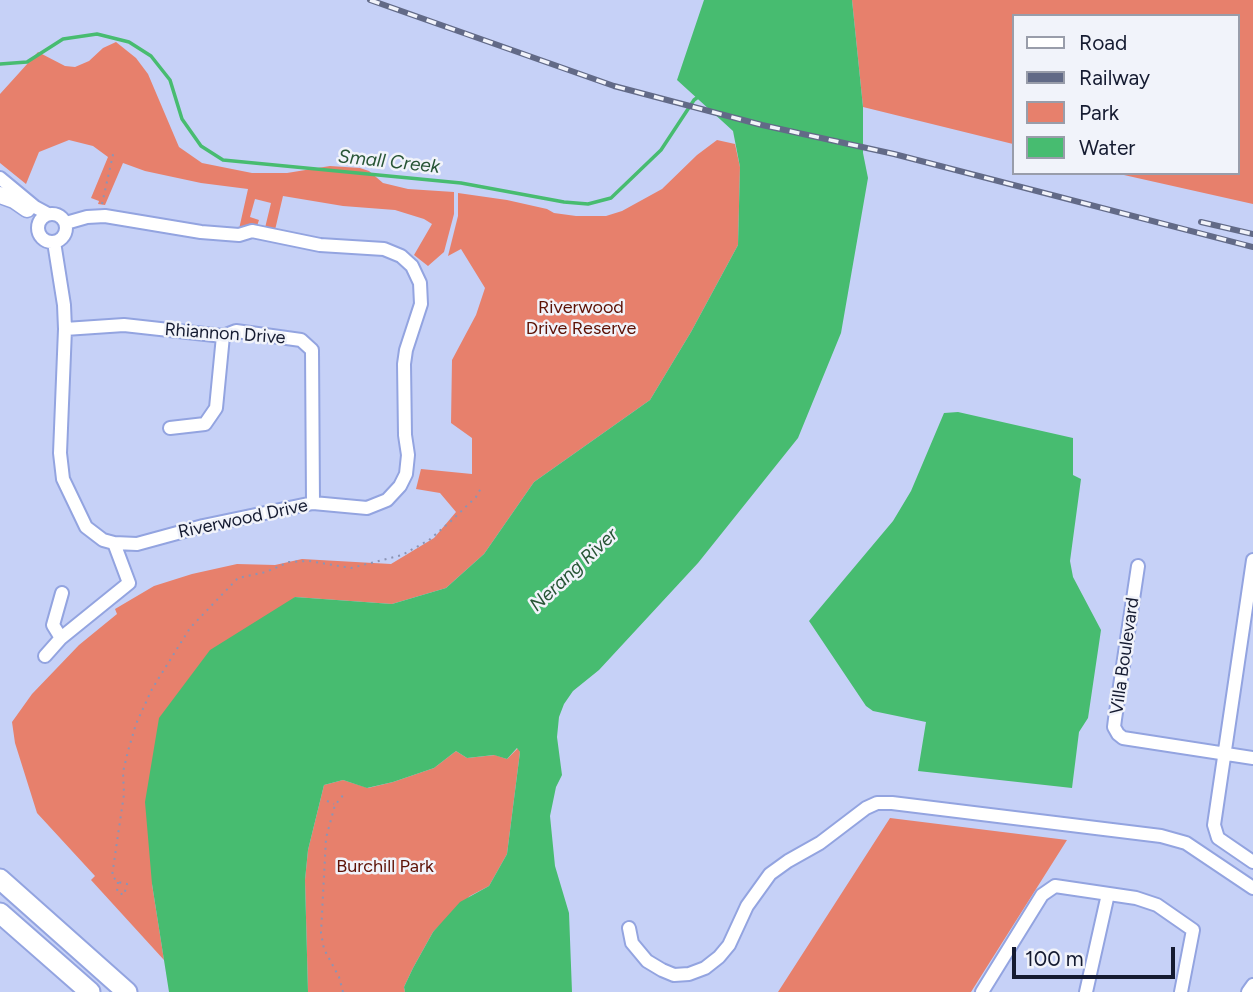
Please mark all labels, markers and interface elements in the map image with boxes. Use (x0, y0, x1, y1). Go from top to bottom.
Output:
legend (1012, 14, 1239, 175)
text: Road (1079, 30, 1127, 55)
text: Railway (1079, 65, 1150, 90)
text: Park (1079, 100, 1119, 125)
text: Water (1079, 135, 1135, 160)
water label: Small Creek (337, 145, 441, 179)
park label: Riverwood Drive Reserve (526, 297, 636, 340)
street label: Rhiannon Drive (164, 319, 286, 349)
street label: Riverwood Drive (176, 495, 310, 543)
water label: Nerang River (525, 523, 623, 617)
street label: Villa Boulevard (1106, 596, 1144, 716)
park label: Burchill Park (336, 856, 434, 878)
scale bar (1015, 932, 1178, 976)
text: 100 m (1025, 946, 1084, 971)

